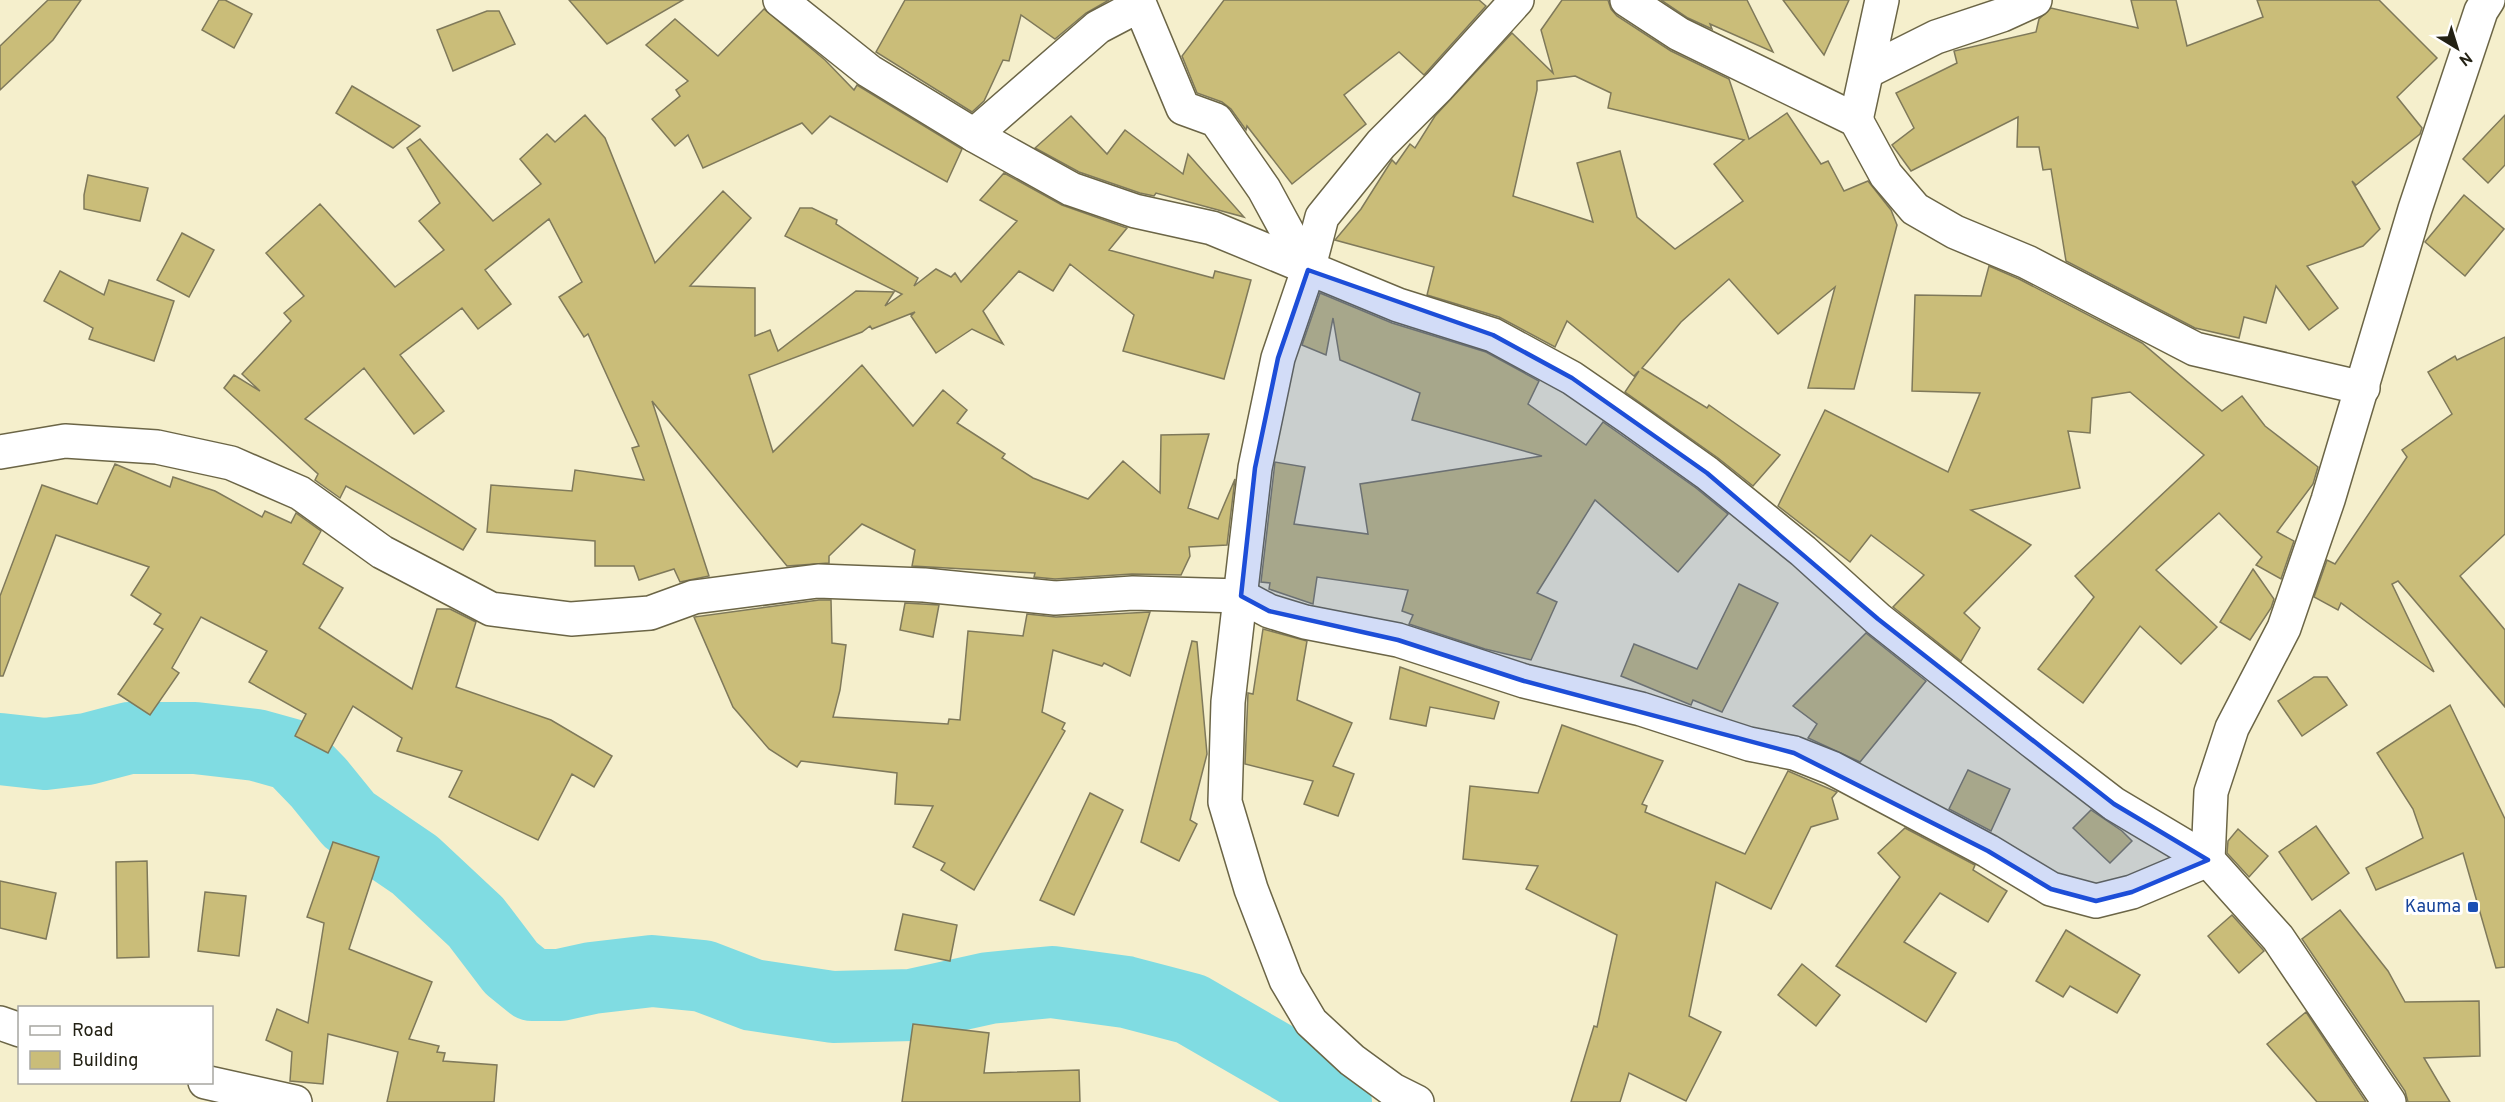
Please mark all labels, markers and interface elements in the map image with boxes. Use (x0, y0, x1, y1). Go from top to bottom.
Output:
north arrow (2427, 18, 2487, 78)
text: N (2454, 47, 2476, 70)
place label: Kauma (2405, 896, 2461, 919)
marker: Kauma (2466, 900, 2480, 914)
legend (18, 1006, 213, 1084)
text: Road (72, 1020, 114, 1043)
text: Building (72, 1050, 138, 1073)

